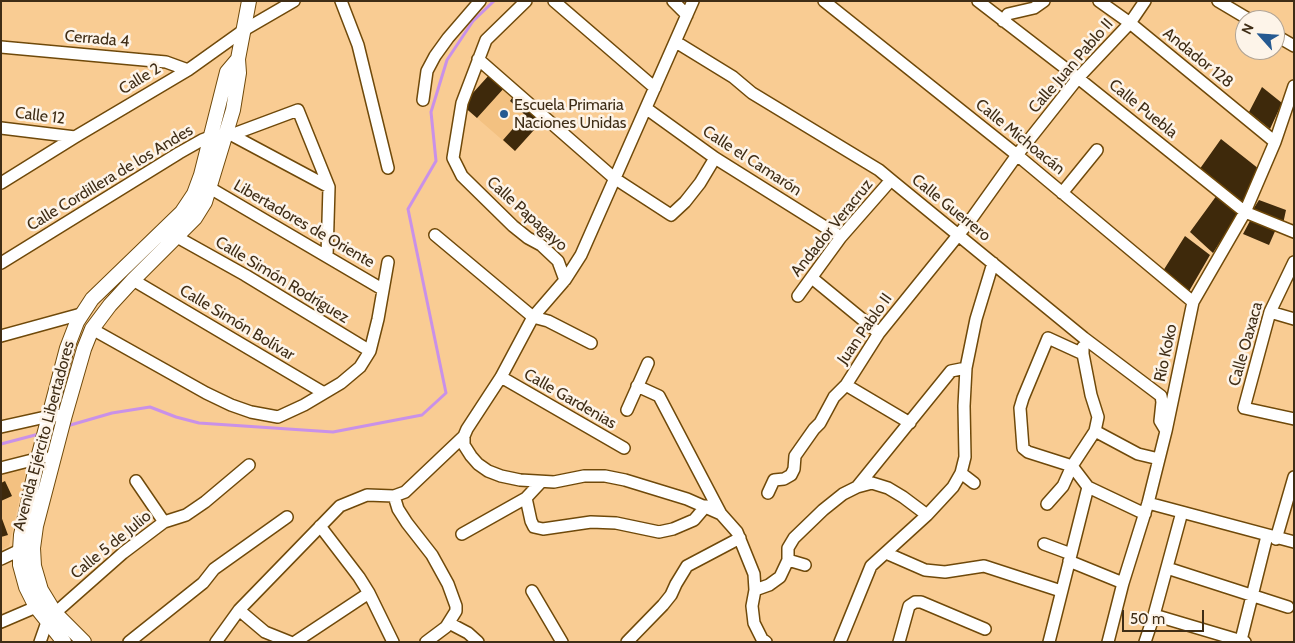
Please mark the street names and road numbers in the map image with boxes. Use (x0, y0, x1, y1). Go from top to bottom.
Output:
street label: Calle Juan Pablo II (1025, 15, 1117, 117)
street label: Andador 128 (1159, 24, 1237, 92)
street label: Cerrada 4 (64, 27, 130, 51)
street label: Calle 2 (116, 59, 164, 99)
street label: Calle Puebla (1105, 75, 1181, 143)
street label: Calle Michoacán (971, 95, 1069, 179)
street label: Calle 12 (14, 103, 66, 129)
street label: Calle Cordillera de los Andes (24, 121, 196, 235)
street label: Calle el Camarón (699, 122, 805, 200)
street label: Calle Guerrero (908, 170, 994, 246)
street label: Calle Papagayo (483, 173, 571, 255)
street label: Libertadores de Oriente (230, 176, 378, 272)
street label: Andador Veracruz (787, 176, 877, 280)
street label: Calle Simón Rodríguez (212, 233, 352, 327)
street label: Calle Simón Bolívar (176, 281, 298, 365)
street label: Juan Pablo II (834, 290, 896, 368)
street label: Calle Oaxaca (1225, 300, 1267, 388)
street label: Río Koko (1151, 323, 1181, 383)
street label: Avenida Ejército Libertadores (9, 339, 79, 533)
street label: Calle Gardenias (520, 365, 620, 433)
street label: Calle 5 de Julio (67, 507, 155, 583)

